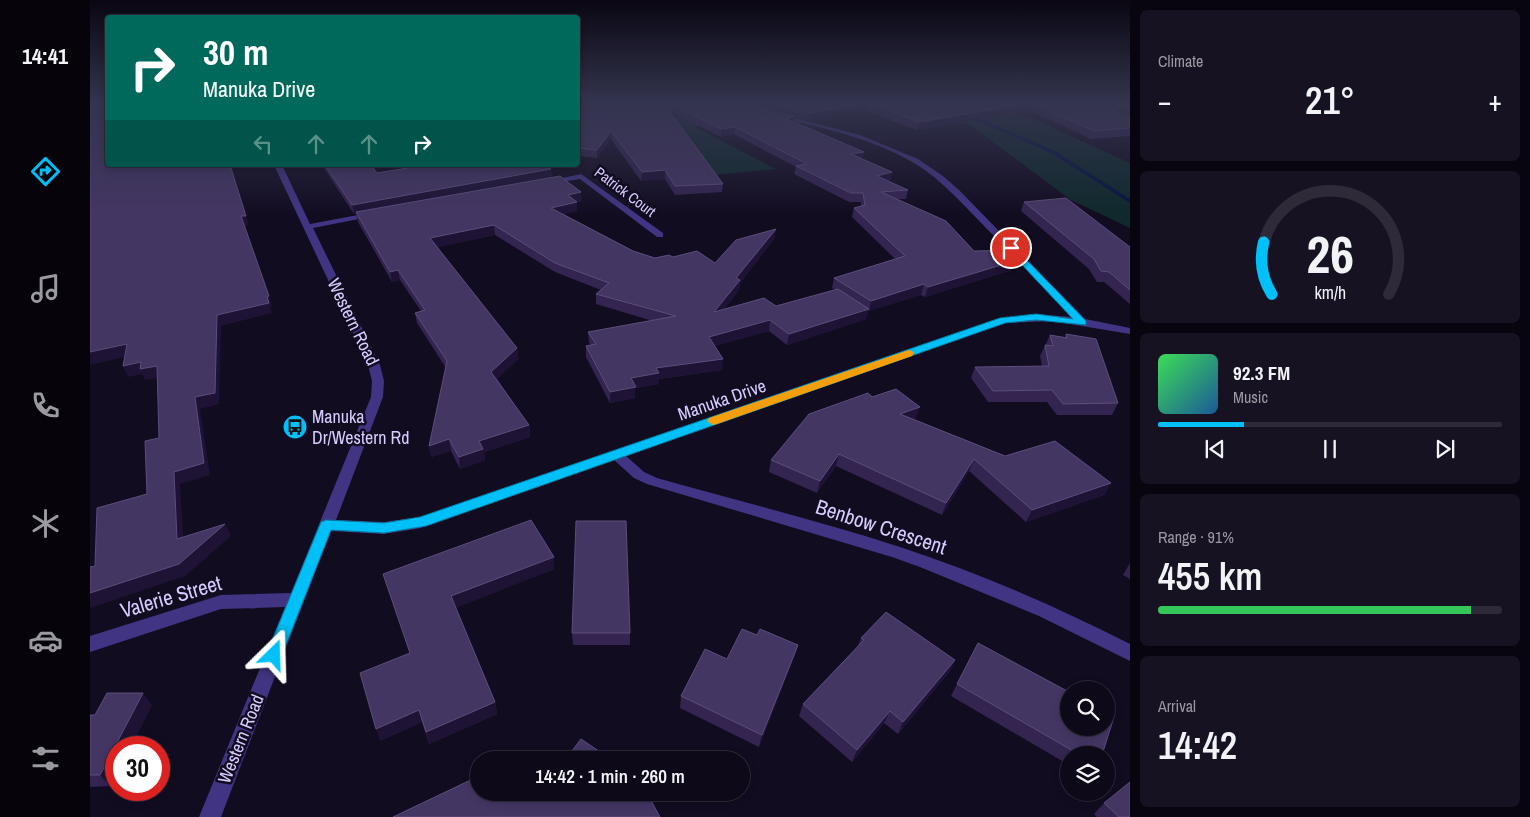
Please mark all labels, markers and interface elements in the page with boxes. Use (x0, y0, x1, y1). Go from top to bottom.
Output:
text: 30 m (203, 29, 268, 76)
icon: right (120, 35, 185, 100)
text: 14:41 (22, 41, 68, 71)
text: Climate (1158, 50, 1203, 72)
text: Manuka Drive (203, 74, 315, 104)
text: 21° (1305, 75, 1355, 126)
text: − (1158, 82, 1171, 120)
text: + (1489, 82, 1502, 120)
icon: left (249, 130, 277, 158)
icon: ahead (302, 130, 330, 158)
icon: ahead (355, 130, 383, 158)
icon: right (408, 130, 436, 158)
icon: directions (28, 154, 63, 189)
street label: Patrick Court (590, 162, 661, 222)
text: 26 (1306, 219, 1354, 289)
pin (990, 227, 1032, 269)
icon: arrive (997, 234, 1025, 262)
icon: music (28, 271, 63, 306)
street label: Western Road (322, 274, 385, 370)
text: km/h (1314, 281, 1346, 305)
text: 92.3 FM (1233, 360, 1290, 386)
street label: Manuka Drive (674, 373, 769, 426)
text: Music (1233, 386, 1268, 408)
icon: phone (28, 388, 63, 423)
place label: Manuka Dr/Western Rd (312, 404, 409, 450)
bus stop icon: Manuka Dr/Western Rd (282, 414, 308, 440)
icon: previous (1201, 435, 1229, 463)
icon: pause (1316, 435, 1344, 463)
icon: next (1431, 435, 1459, 463)
street label: Benbow Crescent (812, 492, 950, 561)
icon: climate (28, 506, 63, 541)
text: Range · 91% (1158, 526, 1234, 548)
text: 455 km (1158, 551, 1262, 602)
street label: Valerie Street (117, 568, 225, 625)
icon: car (28, 623, 63, 658)
position arrow (247, 628, 299, 680)
map controls (1060, 681, 1115, 801)
button: search (1060, 681, 1115, 736)
street label: Western Road (211, 691, 270, 787)
text: Arrival (1158, 695, 1196, 717)
text: 14:42 (1158, 720, 1237, 771)
speed limit sign: 30 (105, 736, 170, 801)
icon: filters (28, 741, 63, 776)
button: layers (1060, 746, 1115, 801)
text: 14:42 · 1 min · 260 m (535, 763, 685, 789)

